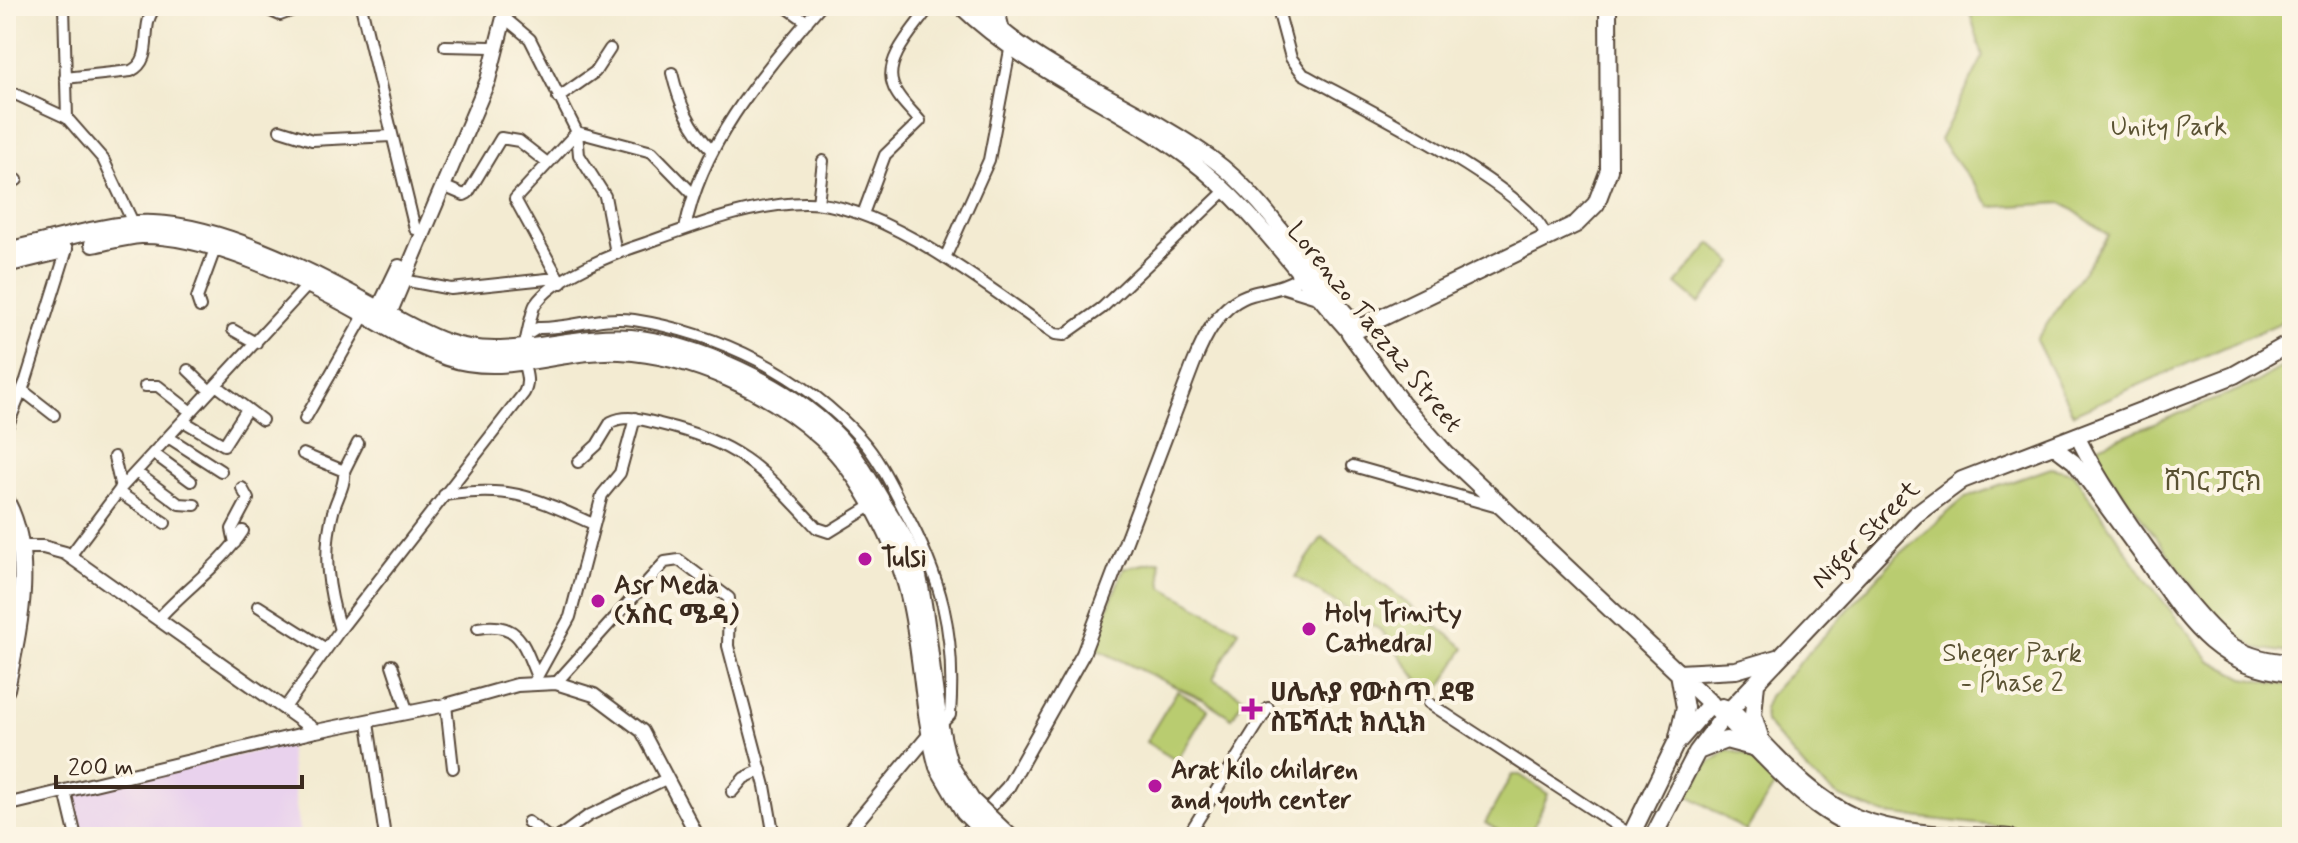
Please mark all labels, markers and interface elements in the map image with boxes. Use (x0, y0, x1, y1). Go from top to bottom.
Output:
park label: Unity Park (2111, 111, 2227, 145)
street label: Lorenzo Taezaz Street (1279, 216, 1469, 440)
park label: ሸገር ፓርክ (2165, 466, 2261, 500)
street label: Niger Street (1804, 473, 1930, 599)
place label: Tulsi (881, 542, 927, 576)
marker: Tulsi (856, 550, 874, 568)
place label: Asr Meda (አስር ሜዳ) (614, 569, 739, 633)
marker: Asr Meda (አስር ሜዳ) (589, 592, 607, 610)
place label: Holy Trinity Cathedral (1325, 597, 1462, 661)
marker: Holy Trinity Cathedral (1300, 620, 1318, 638)
park label: Sheger Park - Phase 2 (1942, 637, 2082, 701)
place label: ሀሌሉያ የውስጥ ደዌ ስፔሻሊቲ ክሊኒክ (1270, 677, 1474, 741)
marker: ሀሌሉያ የውስጥ ደዌ ስፔሻሊቲ ክሊኒክ (1241, 698, 1263, 720)
scale bar (56, 739, 302, 789)
text: 200 m (68, 753, 134, 784)
place label: Arat kilo children and youth center (1171, 754, 1358, 818)
marker: Arat kilo children and youth center (1146, 777, 1164, 795)

